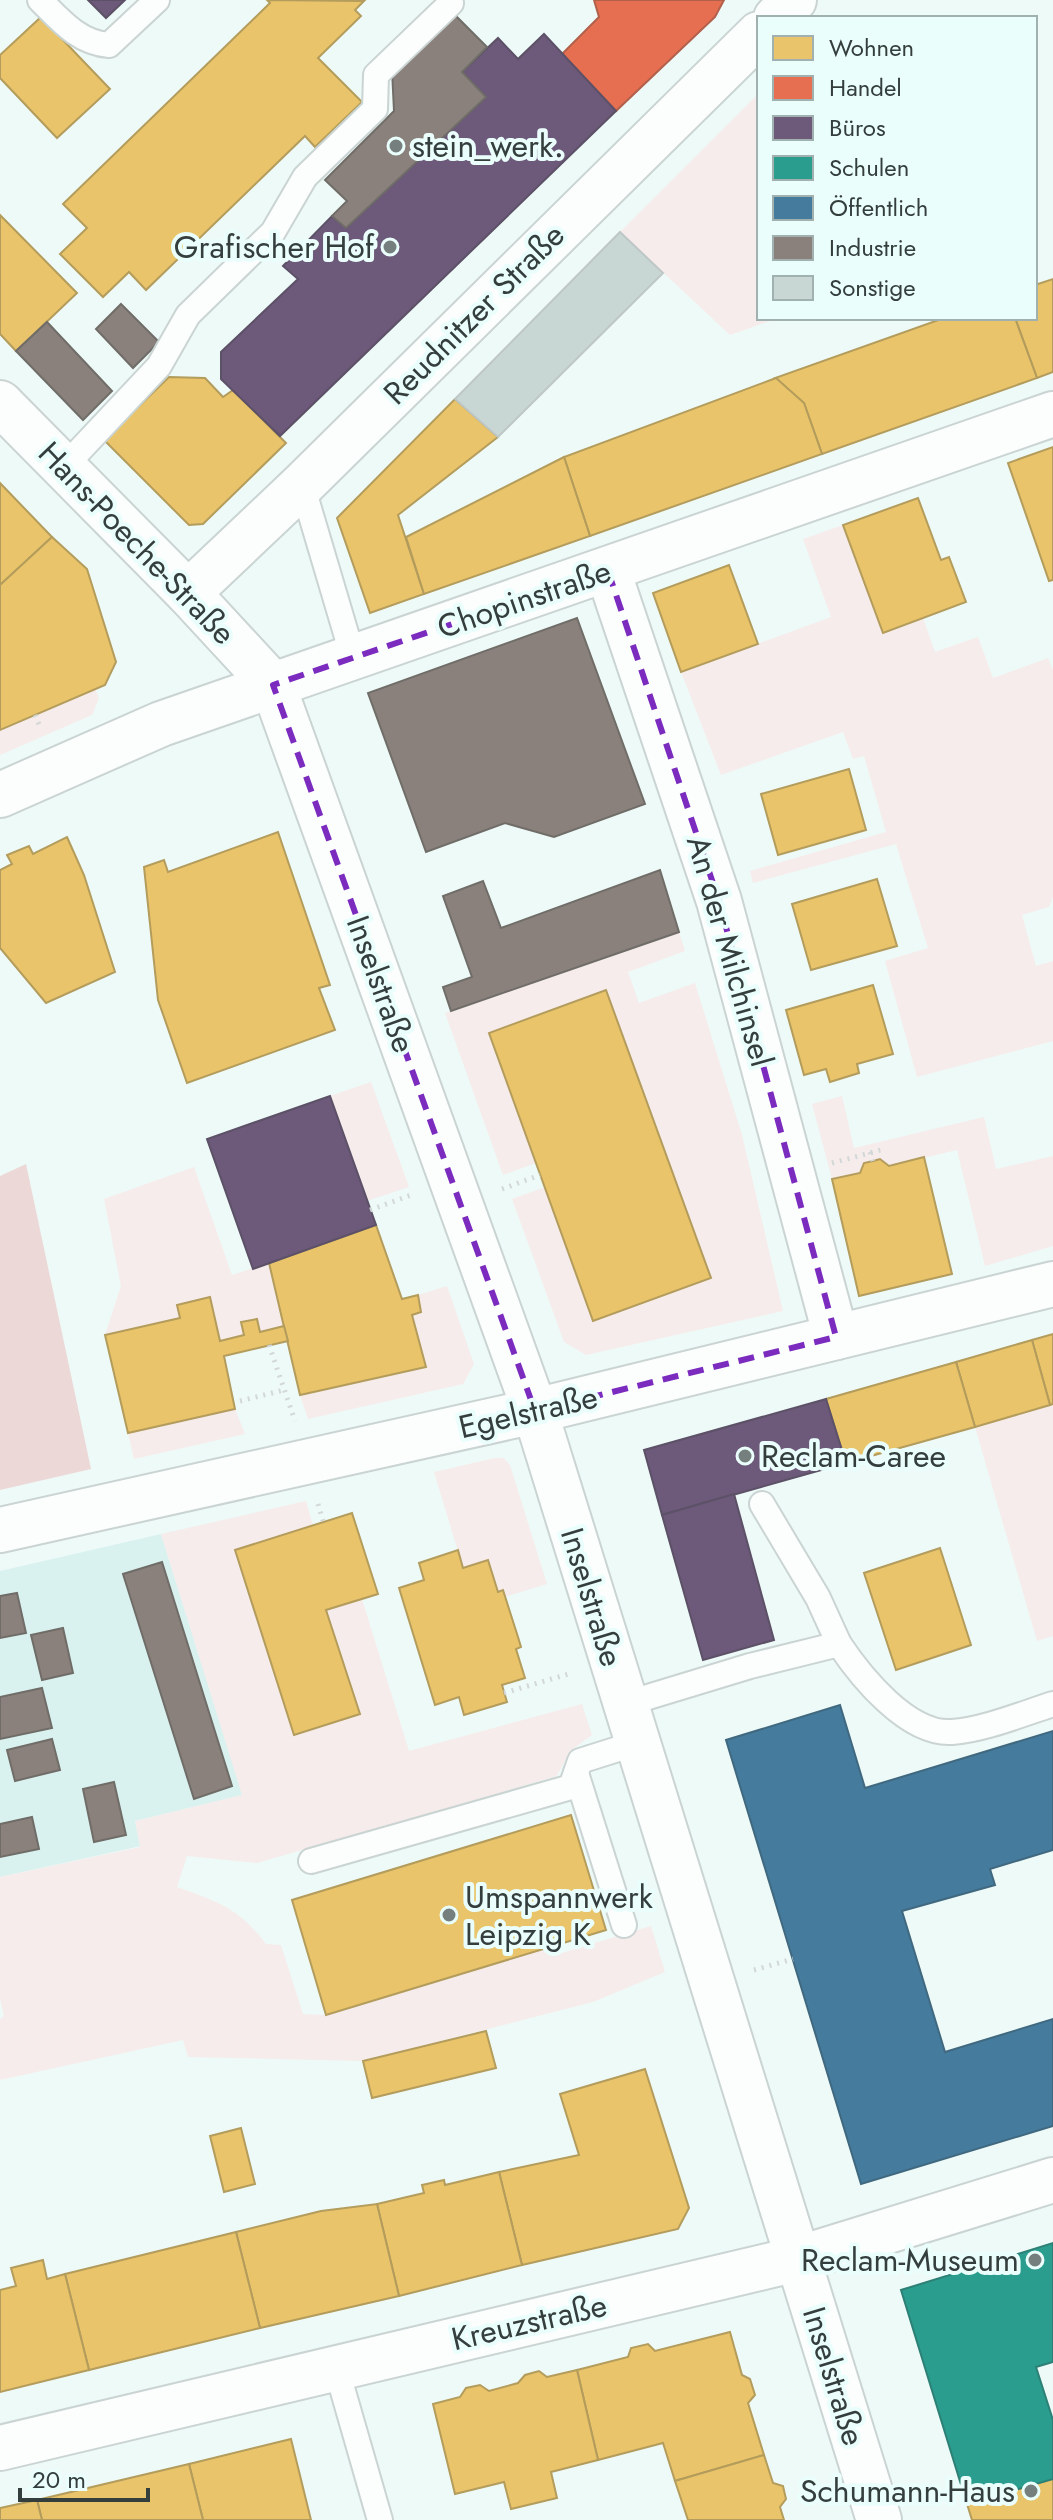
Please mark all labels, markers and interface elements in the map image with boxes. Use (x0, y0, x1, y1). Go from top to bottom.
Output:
legend (757, 16, 1037, 320)
text: Wohnen (829, 30, 914, 65)
text: Handel (829, 70, 902, 105)
text: Büros (829, 110, 886, 145)
place label: stein_werk. (412, 123, 564, 169)
marker: stein_werk. (387, 137, 405, 155)
text: Schulen (829, 150, 909, 185)
text: Öffentlich (829, 190, 928, 225)
street label: Reudnitzer Straße (373, 213, 575, 415)
place label: Grafischer Hof (174, 224, 375, 270)
text: Industrie (829, 230, 916, 265)
marker: Grafischer Hof (381, 238, 399, 256)
text: Sonstige (829, 270, 916, 305)
street label: Hans-Poeche-Straße (28, 431, 246, 655)
street label: Chopinstraße (431, 548, 617, 650)
street label: An der Milchinsel (675, 830, 785, 1072)
street label: Inselstraße (335, 909, 427, 1059)
street label: Egelstraße (454, 1374, 602, 1450)
place label: Reclam-Caree (761, 1433, 946, 1479)
marker: Reclam-Caree (736, 1447, 754, 1465)
street label: Inselstraße (549, 1522, 635, 1672)
place label: Umspannwerk Leipzig K (465, 1874, 654, 1957)
marker: Umspannwerk Leipzig K (440, 1906, 458, 1924)
place label: Reclam-Museum (801, 2237, 1019, 2283)
marker: Reclam-Museum (1026, 2251, 1044, 2269)
street label: Kreuzstraße (447, 2282, 611, 2362)
street label: Inselstraße (791, 2301, 877, 2451)
scale bar (20, 2452, 148, 2502)
text: 20 m (32, 2462, 86, 2497)
place label: Schumann-Haus (800, 2468, 1015, 2514)
marker: Schumann-Haus (1022, 2482, 1040, 2500)

